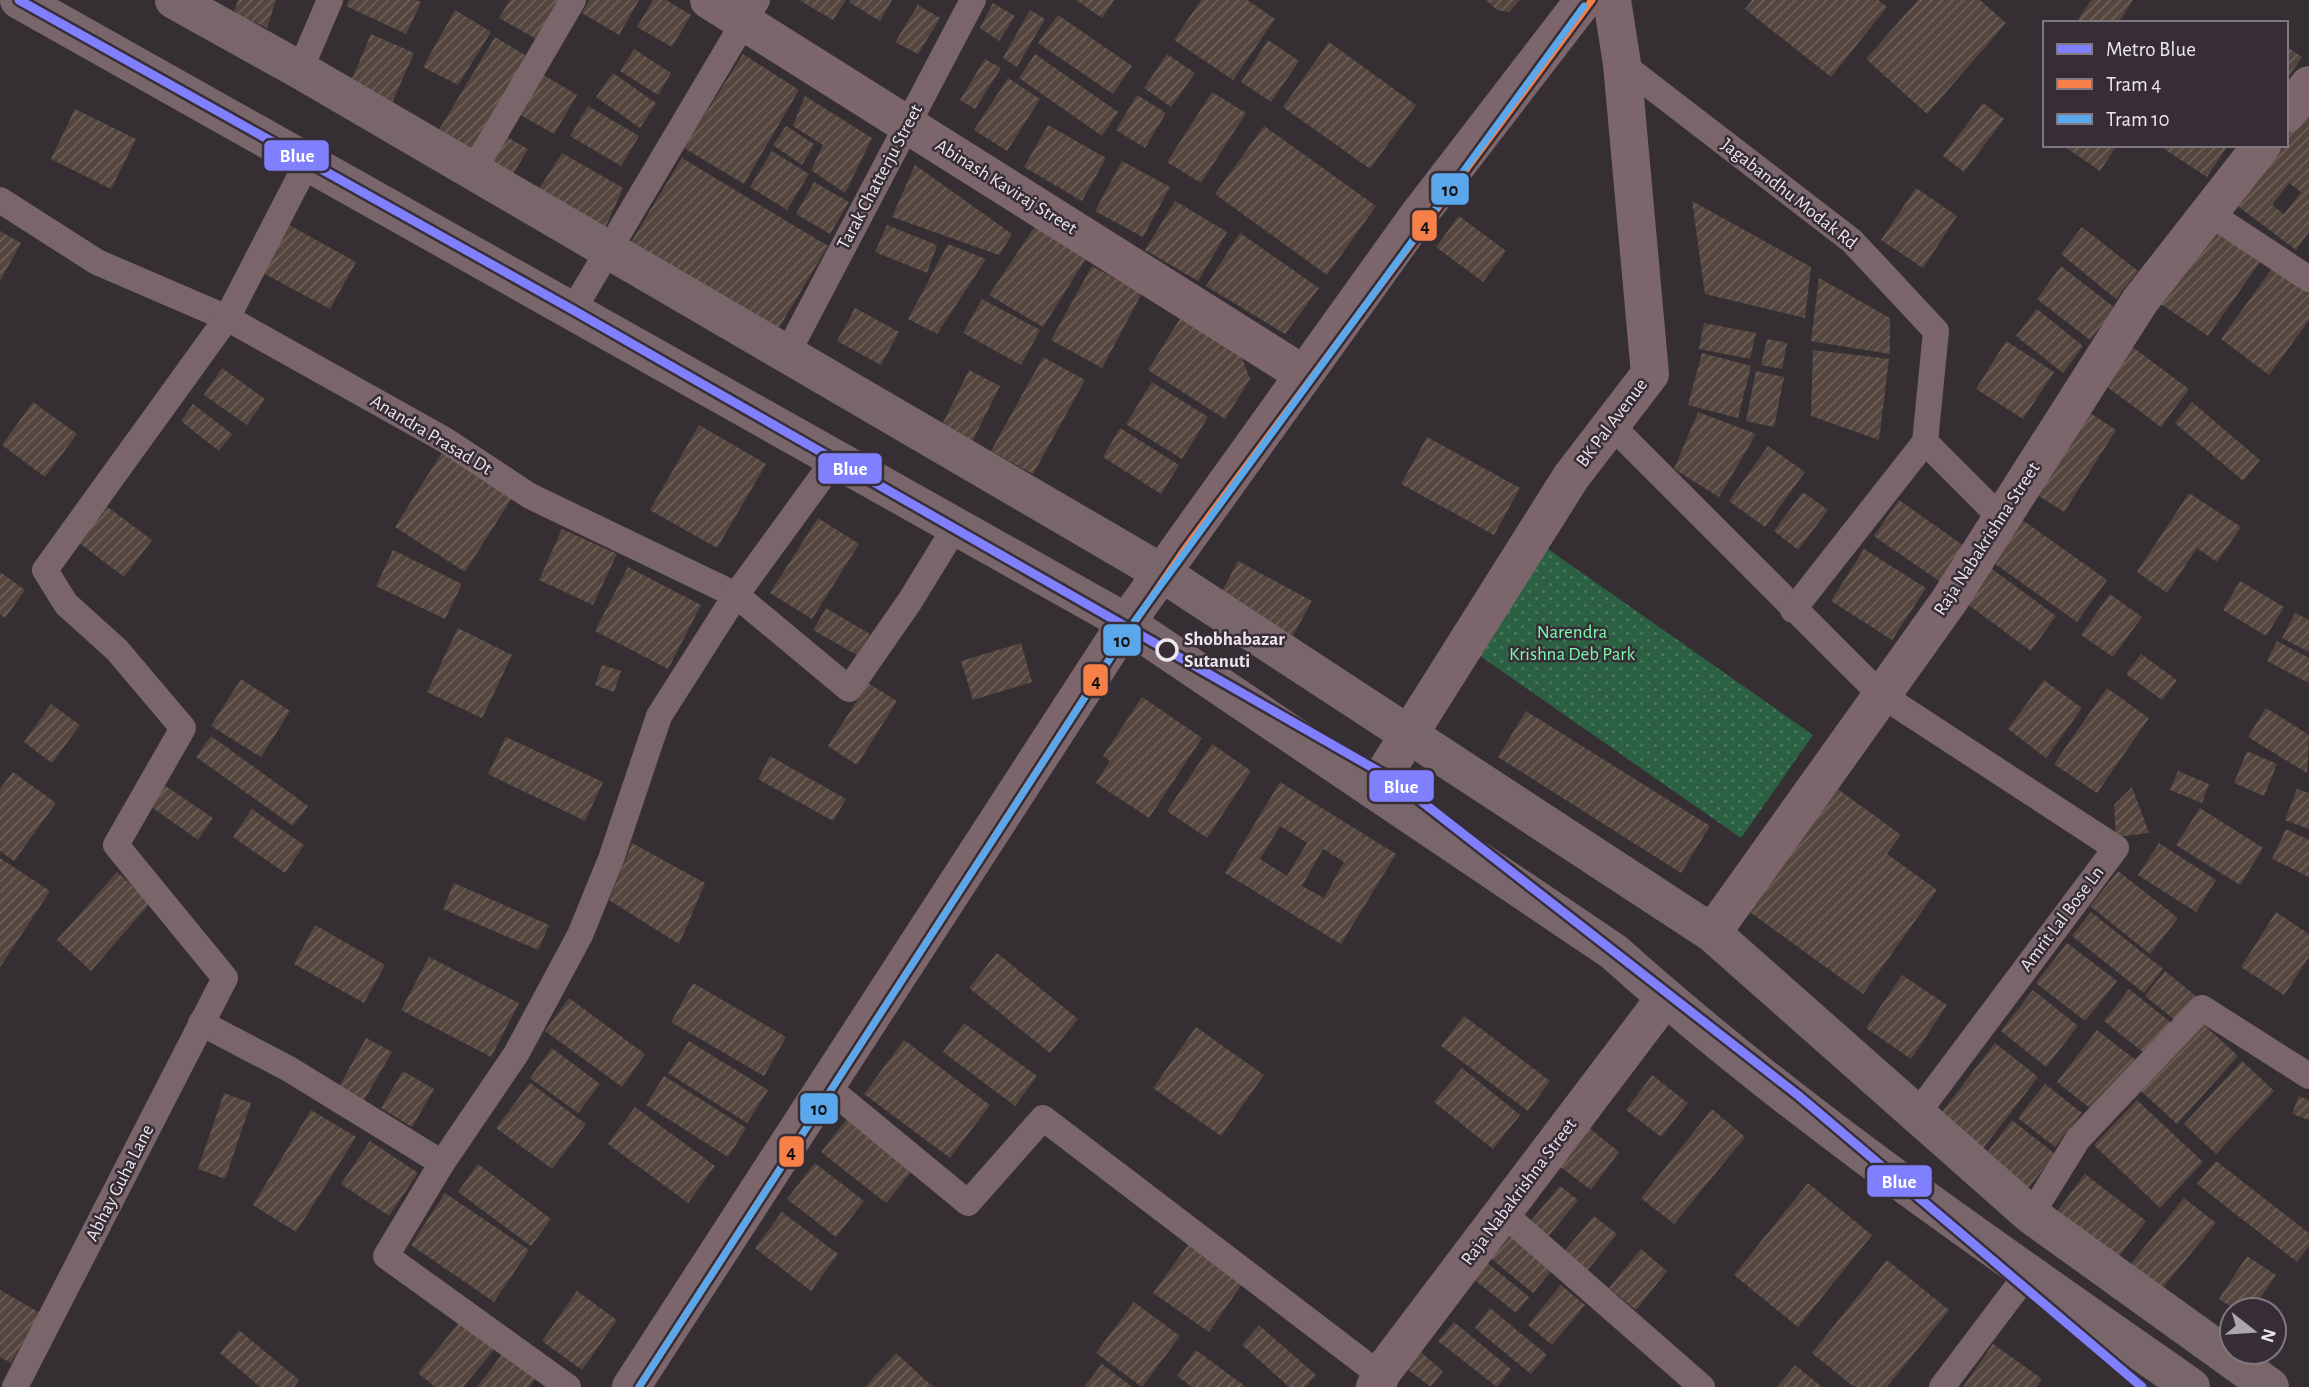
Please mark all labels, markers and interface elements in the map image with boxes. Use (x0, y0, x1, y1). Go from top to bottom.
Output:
legend (2043, 21, 2288, 147)
text: Metro Blue (2106, 39, 2196, 60)
text: Tram 4 (2106, 74, 2161, 95)
street label: Tarak Chatterju Street (834, 101, 926, 253)
text: Tram 10 (2106, 109, 2170, 130)
street label: Jagabandhu Modak Rd (1717, 135, 1861, 253)
street label: Abinash Kaviraj Street (932, 136, 1080, 238)
line badge: Blue (263, 139, 330, 172)
text: Blue (280, 147, 314, 166)
line badge: 10 (1430, 172, 1470, 206)
text: 10 (1442, 181, 1458, 200)
line badge: 4 (1411, 209, 1438, 242)
text: 4 (1420, 217, 1430, 236)
street label: BK Pal Avenue (1573, 375, 1651, 471)
street label: Anandra Prasad Dt (367, 391, 495, 479)
line badge: Blue (817, 452, 883, 485)
street label: Raja Nabakrishna Street (1930, 459, 2044, 619)
text: Blue (833, 460, 867, 479)
line badge: 10 (1102, 623, 1142, 657)
park label: Narendra Krishna Deb Park (1509, 623, 1635, 664)
place label: Shobhabazar Sutanuti (1184, 630, 1285, 671)
text: 10 (1114, 632, 1130, 651)
marker: Shobhabazar Sutanuti (1156, 639, 1178, 661)
line badge: 4 (1082, 663, 1109, 697)
text: 4 (1091, 672, 1101, 691)
line badge: Blue (1368, 769, 1435, 803)
text: Blue (1384, 778, 1418, 797)
street label: Amrit Lal Bose Ln (2016, 863, 2108, 975)
line badge: 10 (799, 1092, 839, 1125)
text: 10 (811, 1100, 827, 1119)
street label: Raja Nabakrishna Street (1458, 1115, 1580, 1269)
street label: Abhay Guha Lane (82, 1122, 158, 1244)
line badge: 4 (778, 1135, 805, 1168)
text: 4 (786, 1143, 796, 1162)
line badge: Blue (1866, 1164, 1933, 1198)
text: Blue (1882, 1173, 1916, 1192)
north arrow (2218, 1296, 2288, 1366)
text: N (2257, 1326, 2279, 1345)

